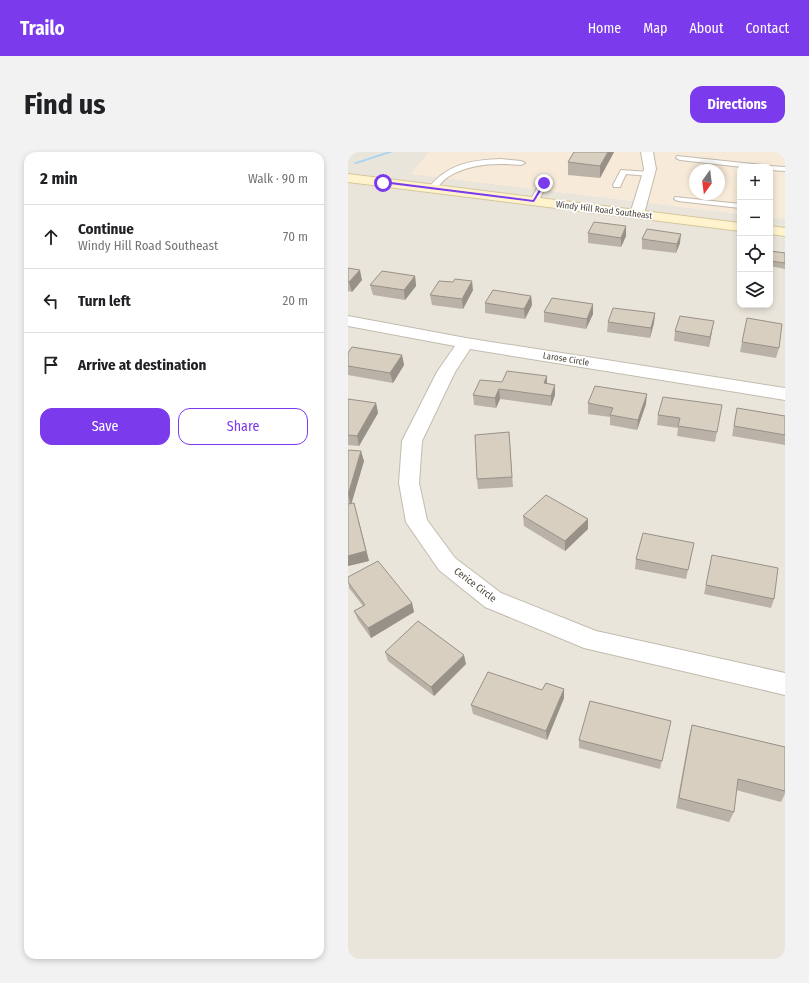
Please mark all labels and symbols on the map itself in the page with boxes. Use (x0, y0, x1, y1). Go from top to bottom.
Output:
north arrow (689, 164, 725, 200)
route start (374, 174, 392, 192)
route end (535, 174, 553, 192)
street label: Windy Hill Road Southeast (555, 199, 653, 221)
street label: Larose Circle (542, 350, 590, 368)
street label: Cerice Circle (451, 565, 499, 605)

